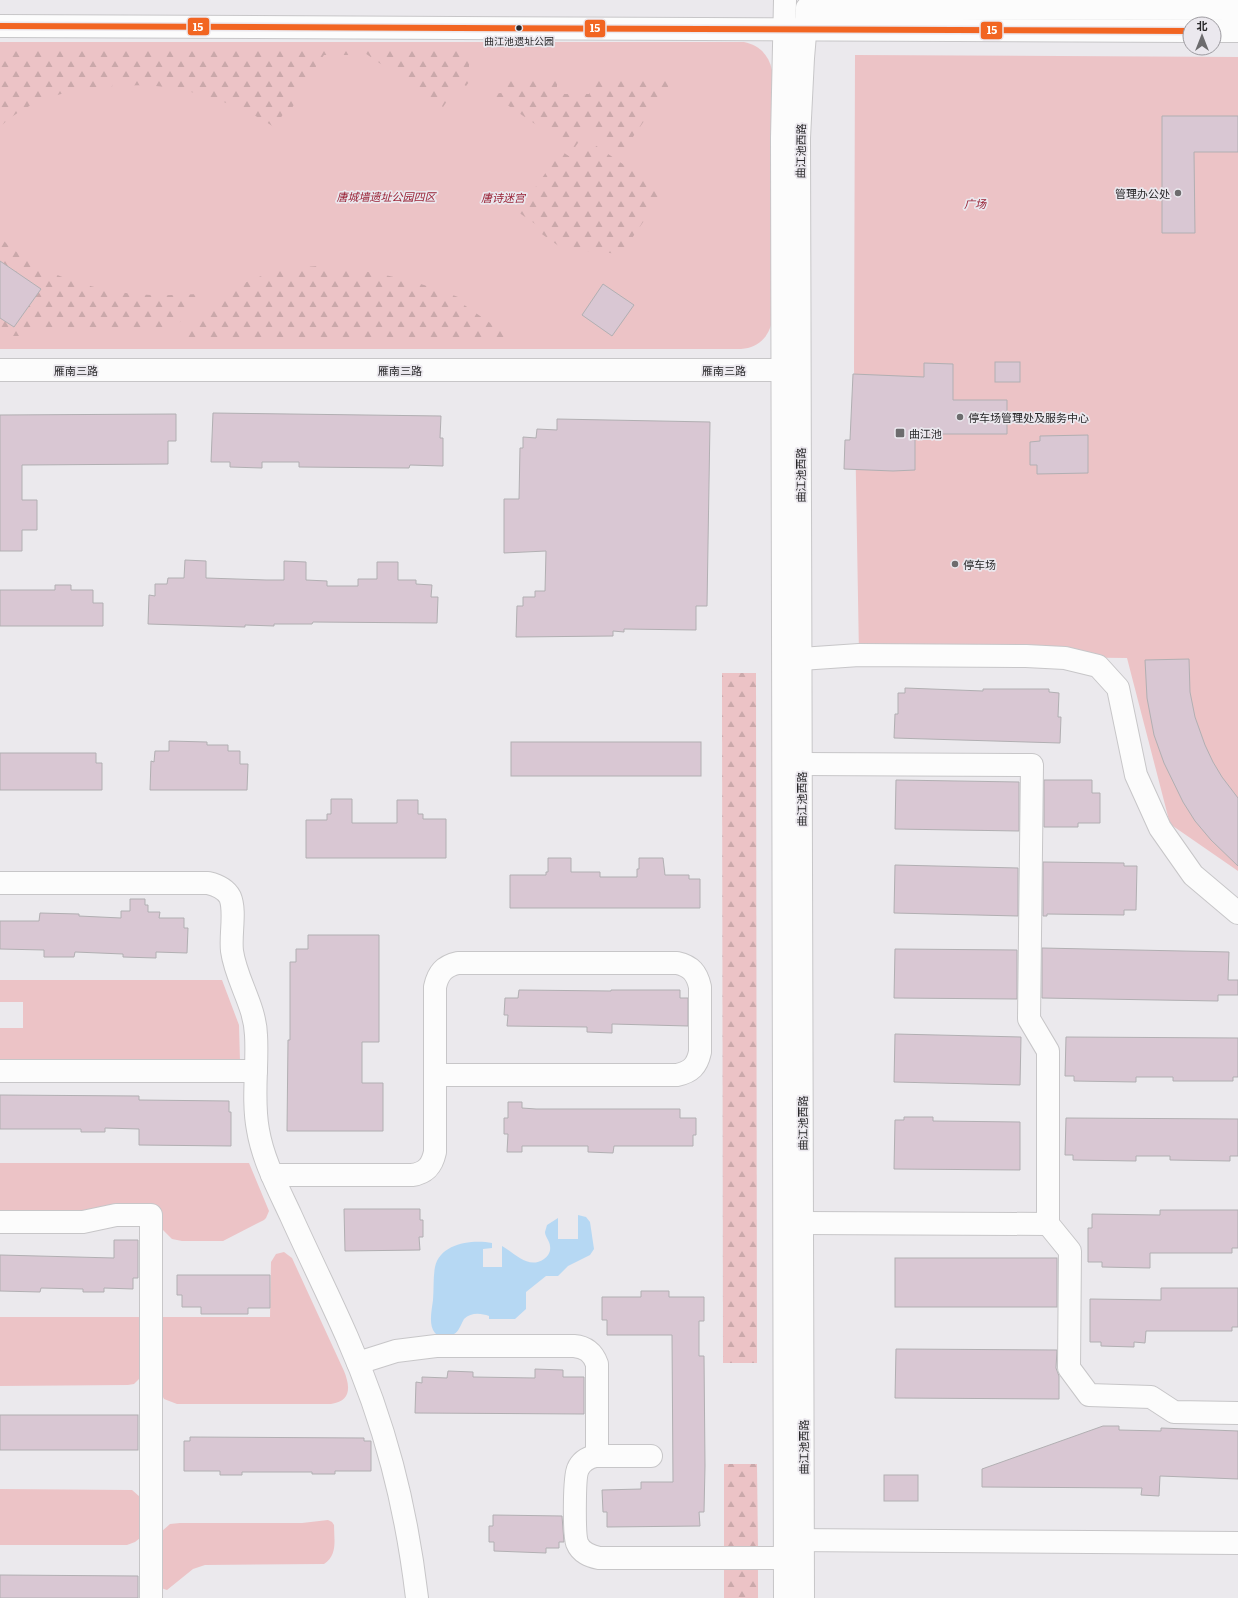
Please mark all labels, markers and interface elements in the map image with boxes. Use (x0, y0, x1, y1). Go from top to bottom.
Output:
north arrow (1182, 16, 1222, 56)
line badge: 15 (187, 17, 210, 36)
text: 北 (1197, 17, 1208, 33)
text: 15 (193, 18, 203, 34)
line badge: 15 (584, 19, 606, 38)
text: 15 (590, 19, 600, 35)
line badge: 15 (980, 21, 1003, 40)
text: 15 (987, 21, 997, 37)
marker: 曲江池遗址公园 (514, 23, 524, 33)
place label: 曲江池遗址公园 (484, 33, 554, 48)
street label: 曲江池西路 (792, 123, 808, 179)
place label: 管理办公处 (1115, 185, 1170, 201)
park label: 唐城墙遗址公园四区 (337, 188, 437, 204)
marker: 管理办公处 (1173, 188, 1183, 198)
park label: 唐诗迷宫 (481, 189, 527, 205)
park label: 广场 (964, 195, 987, 211)
street label: 雁南三路 (54, 362, 98, 378)
street label: 雁南三路 (378, 362, 422, 378)
street label: 雁南三路 (702, 362, 746, 378)
place label: 停车场管理处及服务中心 (968, 409, 1089, 425)
marker: 停车场管理处及服务中心 (955, 412, 965, 422)
place label: 曲江池 (909, 425, 942, 441)
marker: 曲江池 (894, 427, 906, 439)
street label: 曲江池西路 (792, 448, 808, 503)
place label: 停车场 (963, 556, 996, 572)
marker: 停车场 (950, 559, 960, 569)
street label: 曲江池西路 (793, 772, 809, 827)
street label: 曲江池西路 (794, 1096, 810, 1151)
street label: 曲江池西路 (795, 1420, 811, 1475)

